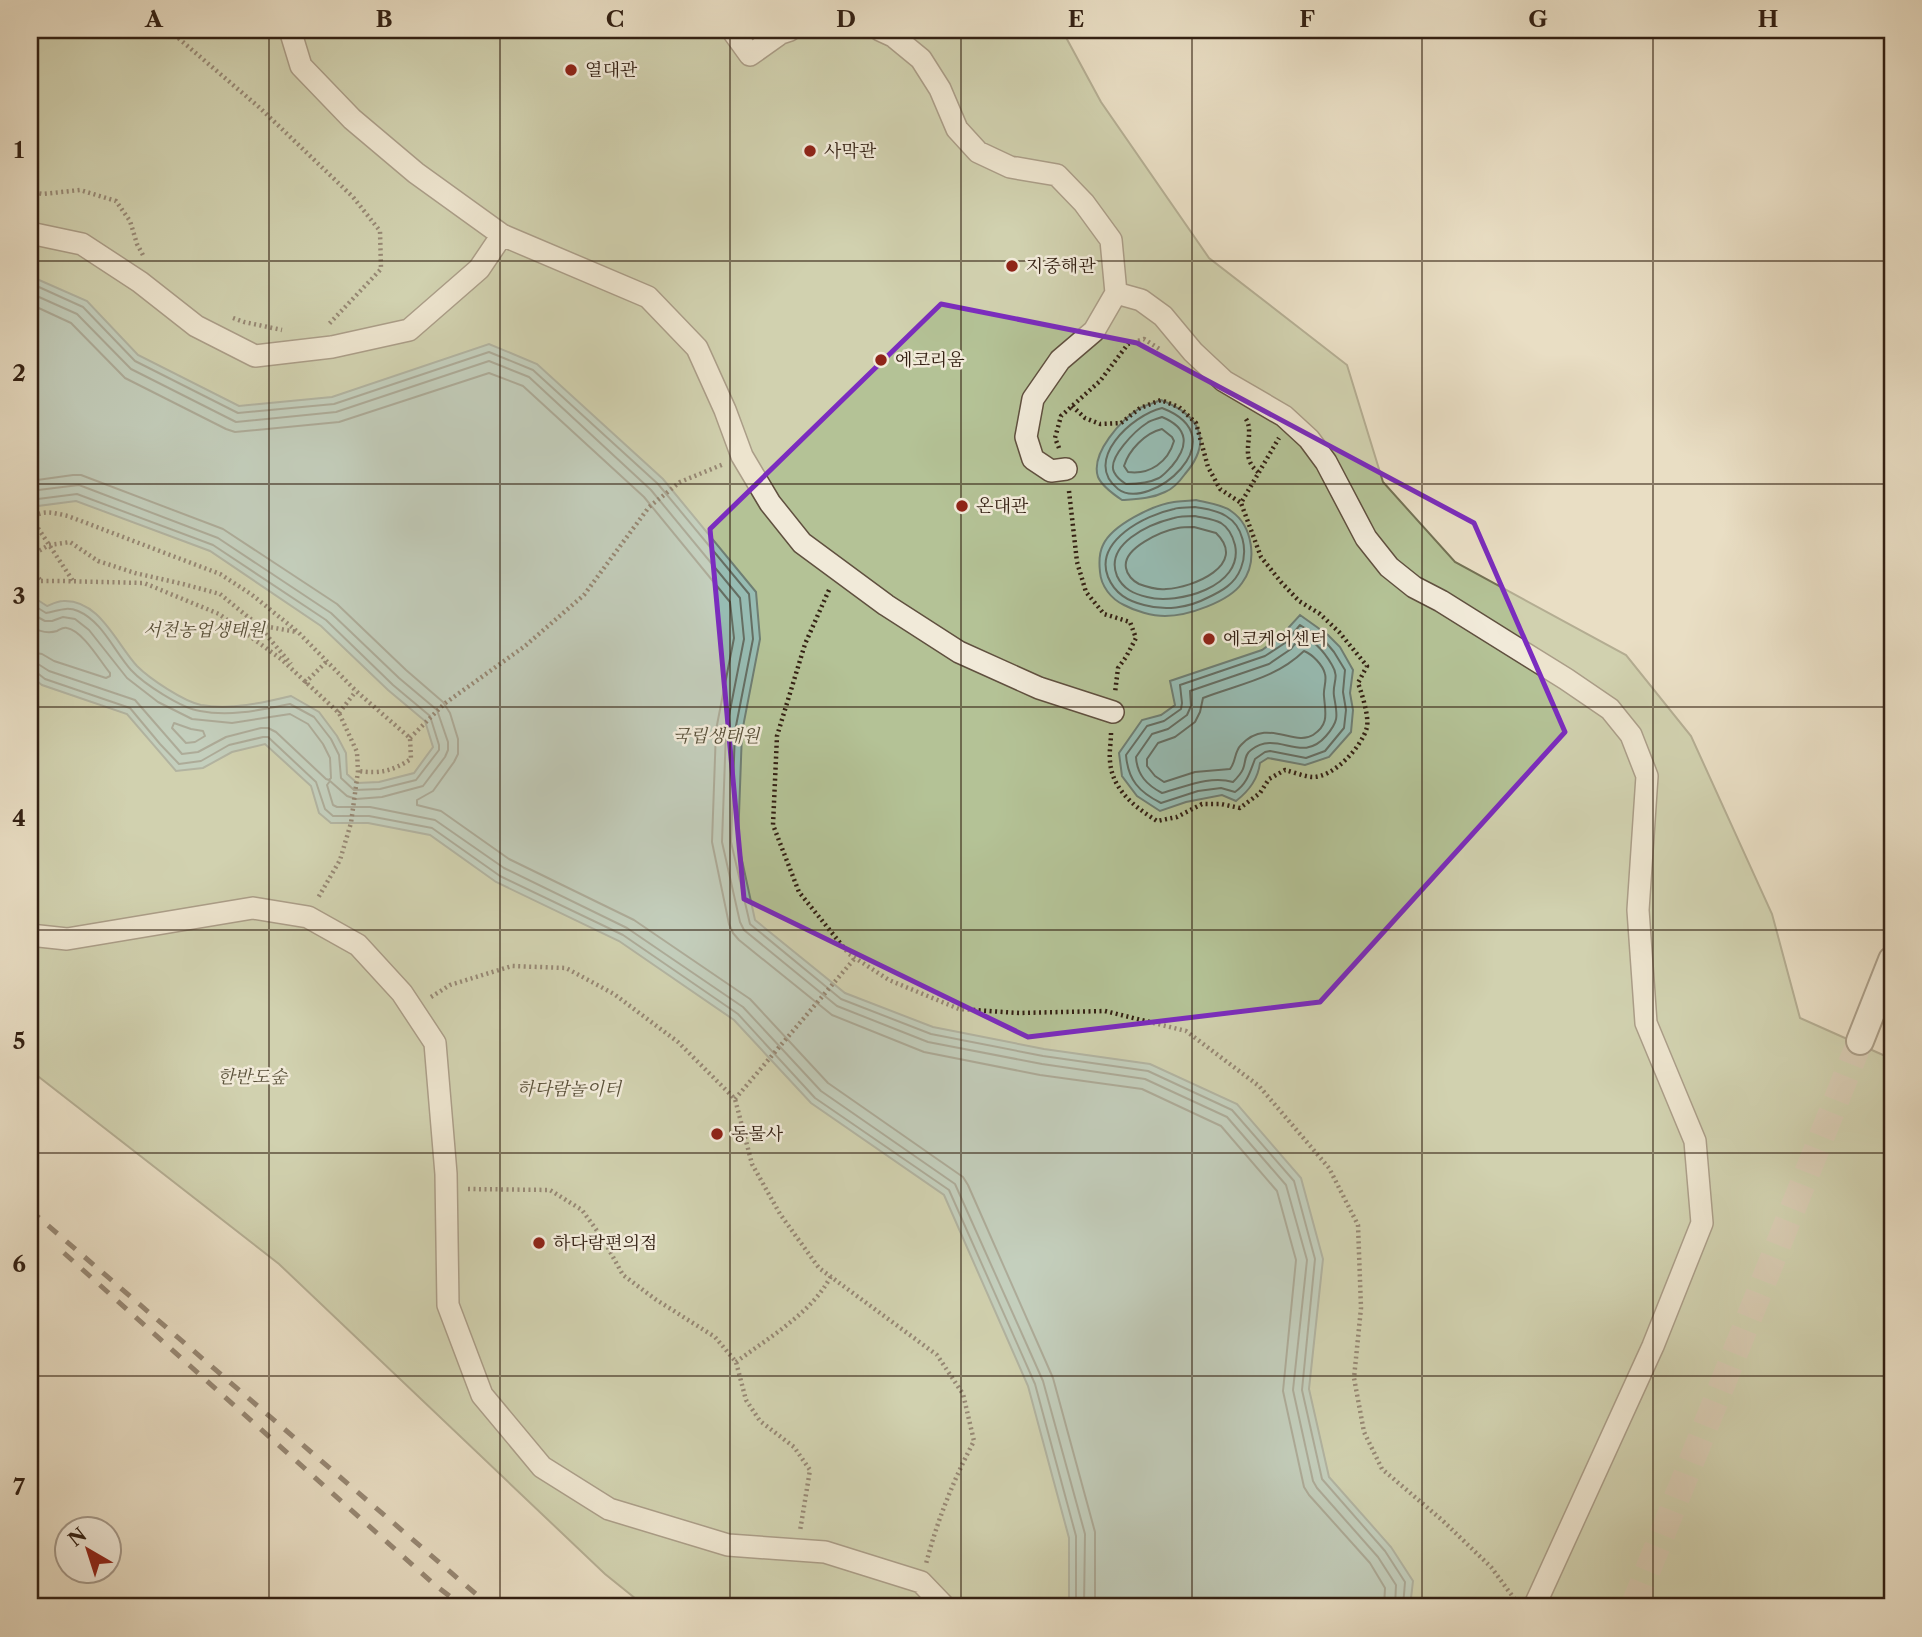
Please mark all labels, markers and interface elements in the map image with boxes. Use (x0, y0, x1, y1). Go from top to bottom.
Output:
text: A (144, 5, 164, 33)
text: B (375, 5, 393, 33)
text: C (606, 5, 624, 33)
text: D (836, 5, 856, 33)
text: E (1068, 5, 1084, 33)
text: F (1299, 5, 1315, 33)
text: G (1528, 5, 1548, 33)
text: H (1758, 5, 1779, 33)
place label: 열대관 (585, 59, 638, 81)
marker: 열대관 (563, 62, 579, 78)
text: 1 (14, 136, 25, 164)
place label: 사막관 (824, 140, 877, 162)
marker: 사막관 (802, 143, 818, 159)
place label: 지중해관 (1026, 255, 1096, 277)
marker: 지중해관 (1004, 258, 1020, 274)
place label: 에코리움 (895, 349, 965, 371)
marker: 에코리움 (873, 352, 889, 368)
text: 2 (12, 359, 26, 387)
place label: 온대관 (976, 495, 1029, 517)
marker: 온대관 (954, 498, 970, 514)
text: 3 (13, 582, 26, 610)
park label: 서천농업생태원 (143, 619, 266, 641)
place label: 에코케어센터 (1223, 628, 1327, 650)
marker: 에코케어센터 (1201, 631, 1217, 647)
park label: 국립생태원 (673, 725, 761, 747)
text: 4 (12, 804, 26, 832)
text: 5 (13, 1027, 25, 1055)
park label: 한반도숲 (217, 1066, 288, 1088)
park label: 하다람놀이터 (517, 1078, 623, 1100)
place label: 동물사 (731, 1123, 784, 1145)
marker: 동물사 (709, 1126, 725, 1142)
place label: 하다람편의점 (553, 1232, 657, 1254)
marker: 하다람편의점 (531, 1235, 547, 1251)
text: 6 (12, 1250, 26, 1278)
text: 7 (13, 1473, 25, 1501)
north arrow (52, 1514, 122, 1584)
text: N (64, 1523, 91, 1551)

